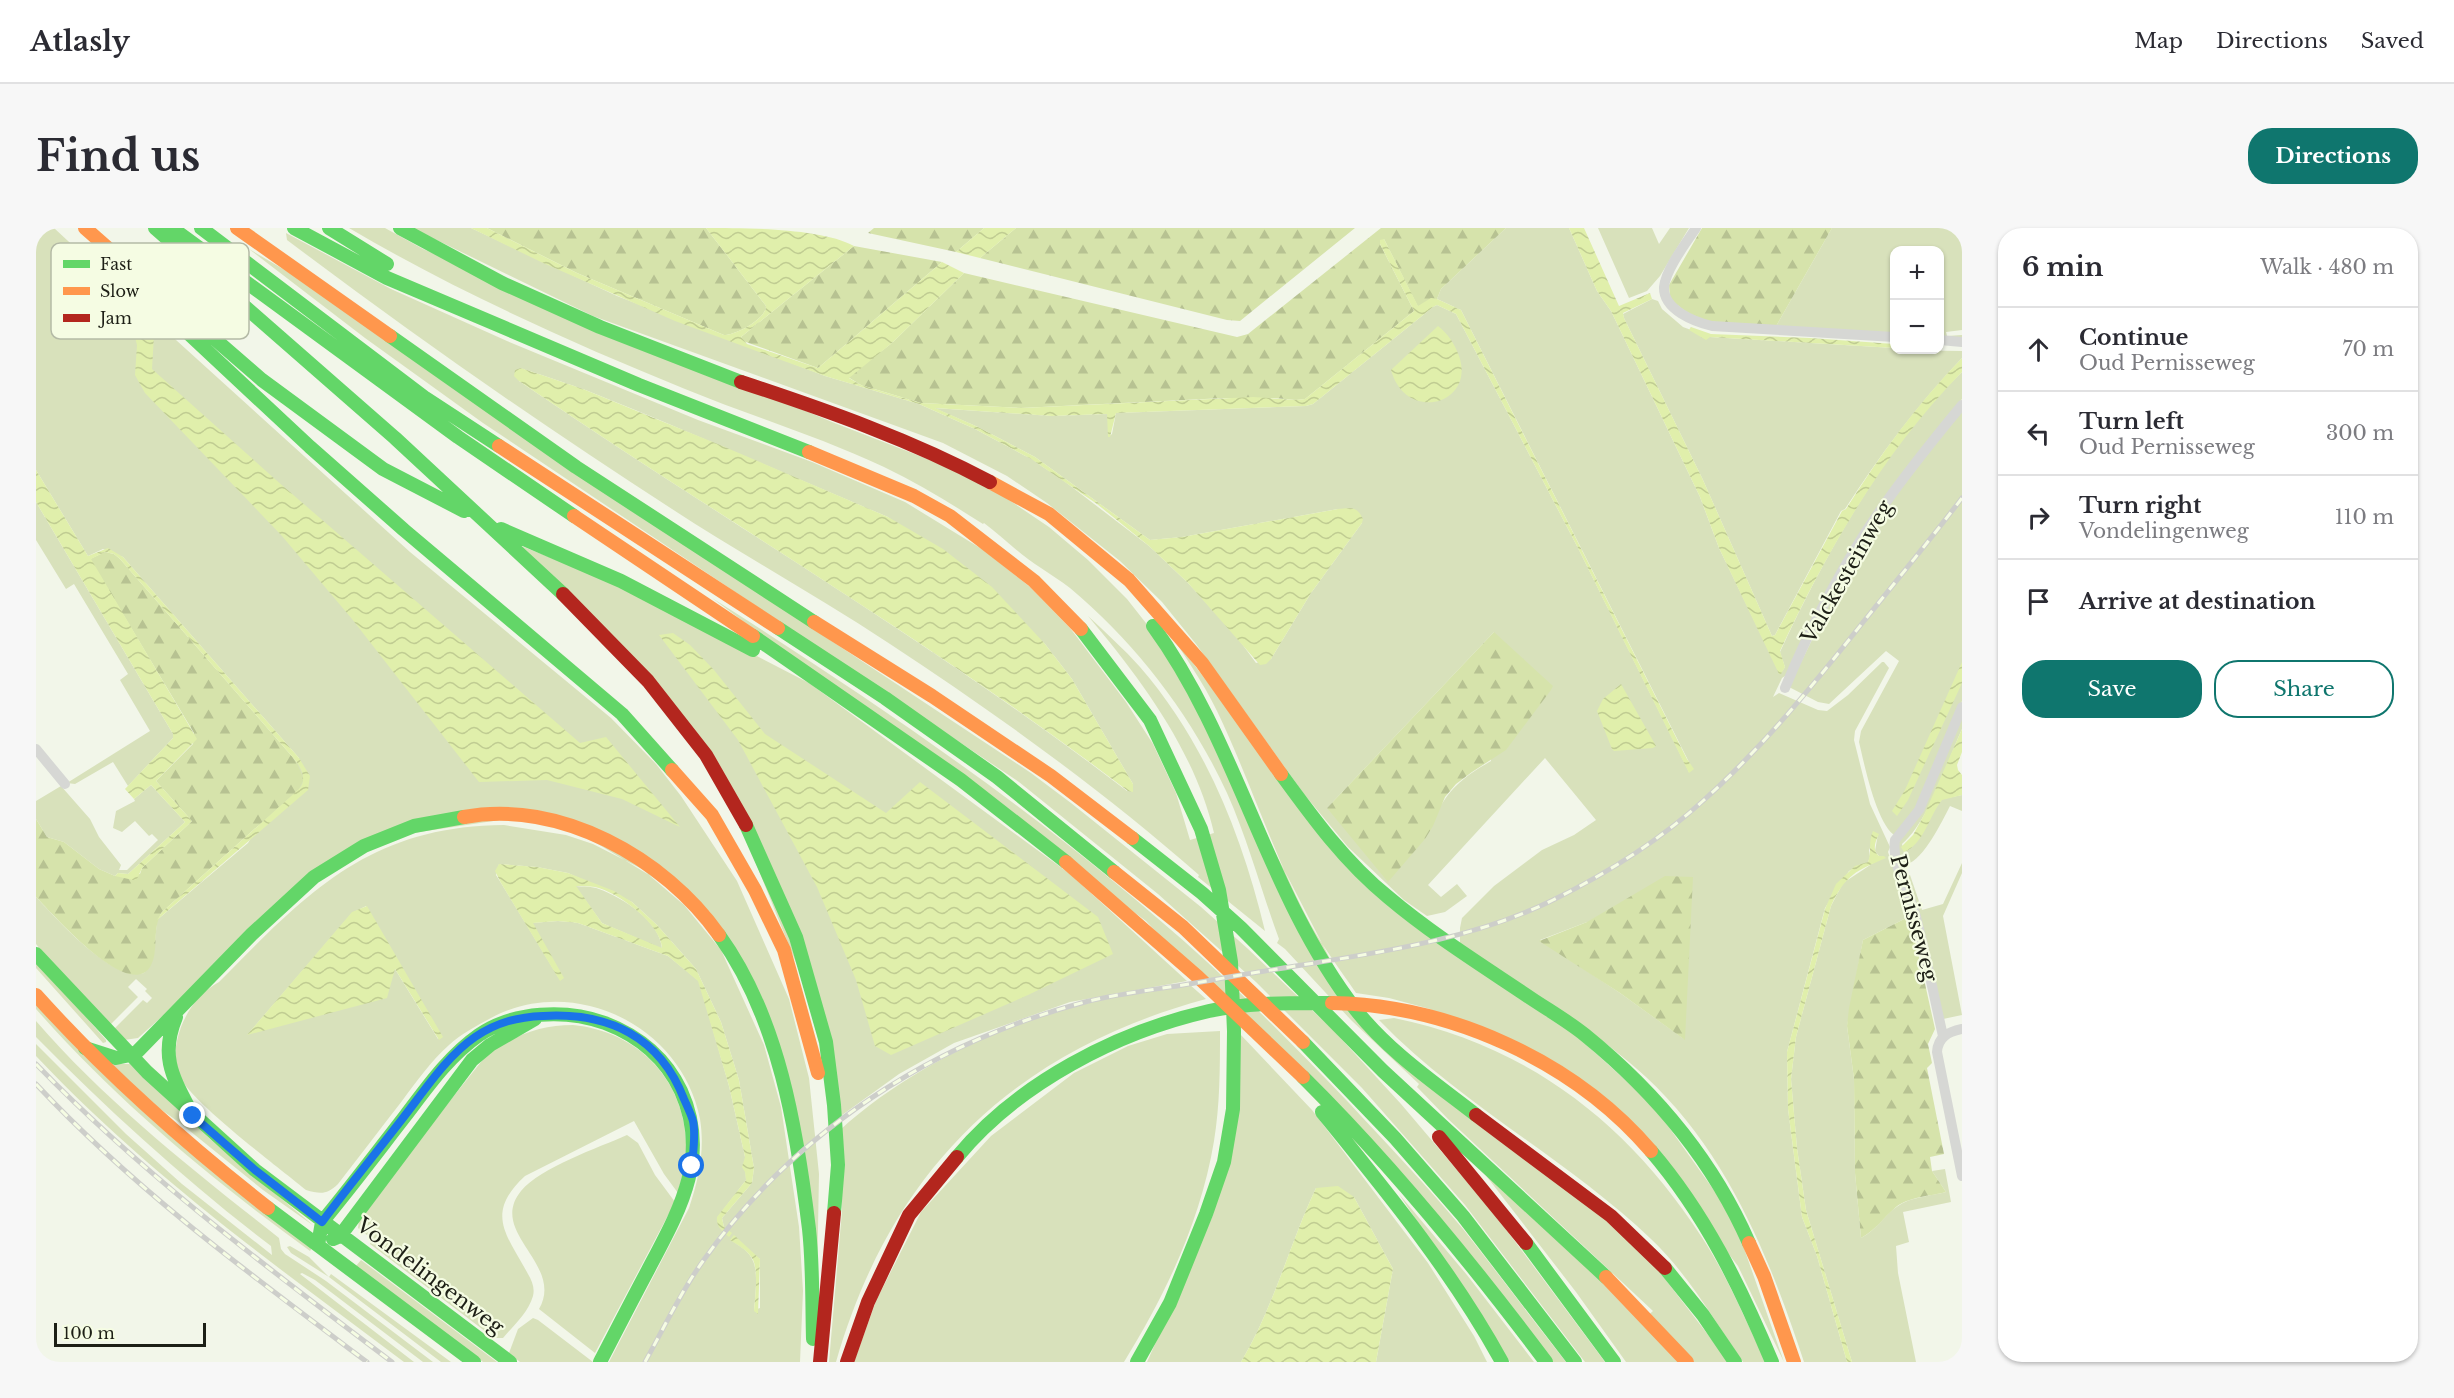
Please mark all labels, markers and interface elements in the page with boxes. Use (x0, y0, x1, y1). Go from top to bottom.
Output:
text: Atlasly (30, 24, 130, 59)
text: Map (2134, 28, 2183, 54)
text: Directions (2216, 28, 2328, 54)
text: Saved (2361, 28, 2424, 54)
button: Directions (2248, 128, 2418, 184)
text: Find us (36, 130, 200, 182)
legend (51, 243, 249, 339)
map controls (1890, 246, 1944, 354)
button: + (1890, 246, 1944, 300)
text: 6 min (2022, 251, 2103, 283)
text: Fast (100, 254, 132, 274)
text: Walk · 480 m (2260, 255, 2394, 279)
text: Slow (100, 281, 140, 301)
button: − (1890, 300, 1944, 354)
text: Jam (98, 308, 132, 328)
text: Continue (2079, 324, 2188, 351)
icon: ahead (2022, 333, 2055, 366)
text: 70 m (2342, 337, 2394, 361)
text: Oud Pernisseweg (2079, 351, 2255, 375)
text: Turn left (2079, 408, 2184, 435)
icon: left (2022, 417, 2055, 450)
text: 300 m (2326, 421, 2394, 445)
text: Oud Pernisseweg (2079, 435, 2255, 459)
text: Turn right (2079, 492, 2201, 519)
street label: Valckesteinweg (1795, 495, 1899, 649)
icon: right (2022, 501, 2055, 534)
text: 110 m (2335, 505, 2394, 529)
text: Vondelingenweg (2079, 519, 2249, 543)
icon: arrive (2022, 585, 2055, 618)
text: Arrive at destination (2079, 588, 2316, 615)
button: Save (2022, 660, 2202, 718)
button: Share (2214, 660, 2394, 718)
street label: Pernisseweg (1885, 852, 1944, 985)
route end (179, 1102, 205, 1128)
route start (678, 1152, 704, 1178)
street label: Vondelingenweg (350, 1211, 509, 1340)
scale bar (54, 1320, 206, 1348)
text: 100 m (63, 1323, 115, 1343)

